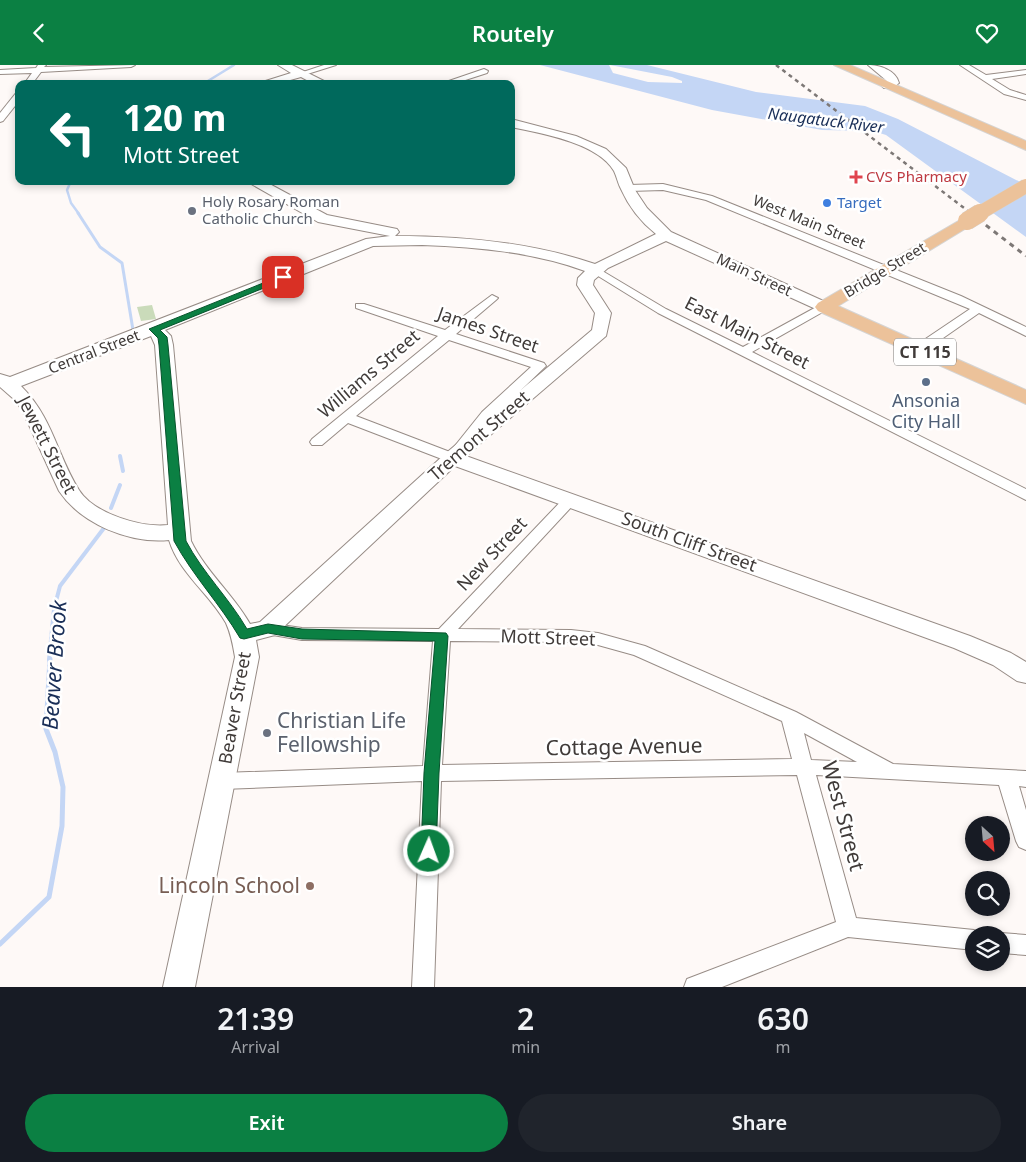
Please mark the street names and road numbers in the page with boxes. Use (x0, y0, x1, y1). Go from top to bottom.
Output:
street label: West Main Street (750, 189, 869, 253)
street label: Bridge Street (840, 236, 930, 302)
street label: Main Street (714, 248, 796, 301)
street label: East Main Street (681, 290, 814, 374)
street label: James Street (433, 300, 543, 358)
street label: Williams Street (312, 323, 425, 423)
street label: Central Street (45, 324, 143, 378)
road number: CT 115 (894, 339, 956, 365)
street label: Tremont Street (423, 384, 534, 486)
street label: Jewett Street (12, 390, 83, 498)
street label: South Cliff Street (618, 505, 761, 577)
street label: New Street (451, 511, 532, 595)
street label: Mott Street (500, 623, 596, 651)
street label: Beaver Street (212, 649, 256, 766)
street label: Cottage Avenue (545, 731, 703, 761)
street label: West Street (816, 758, 872, 874)

